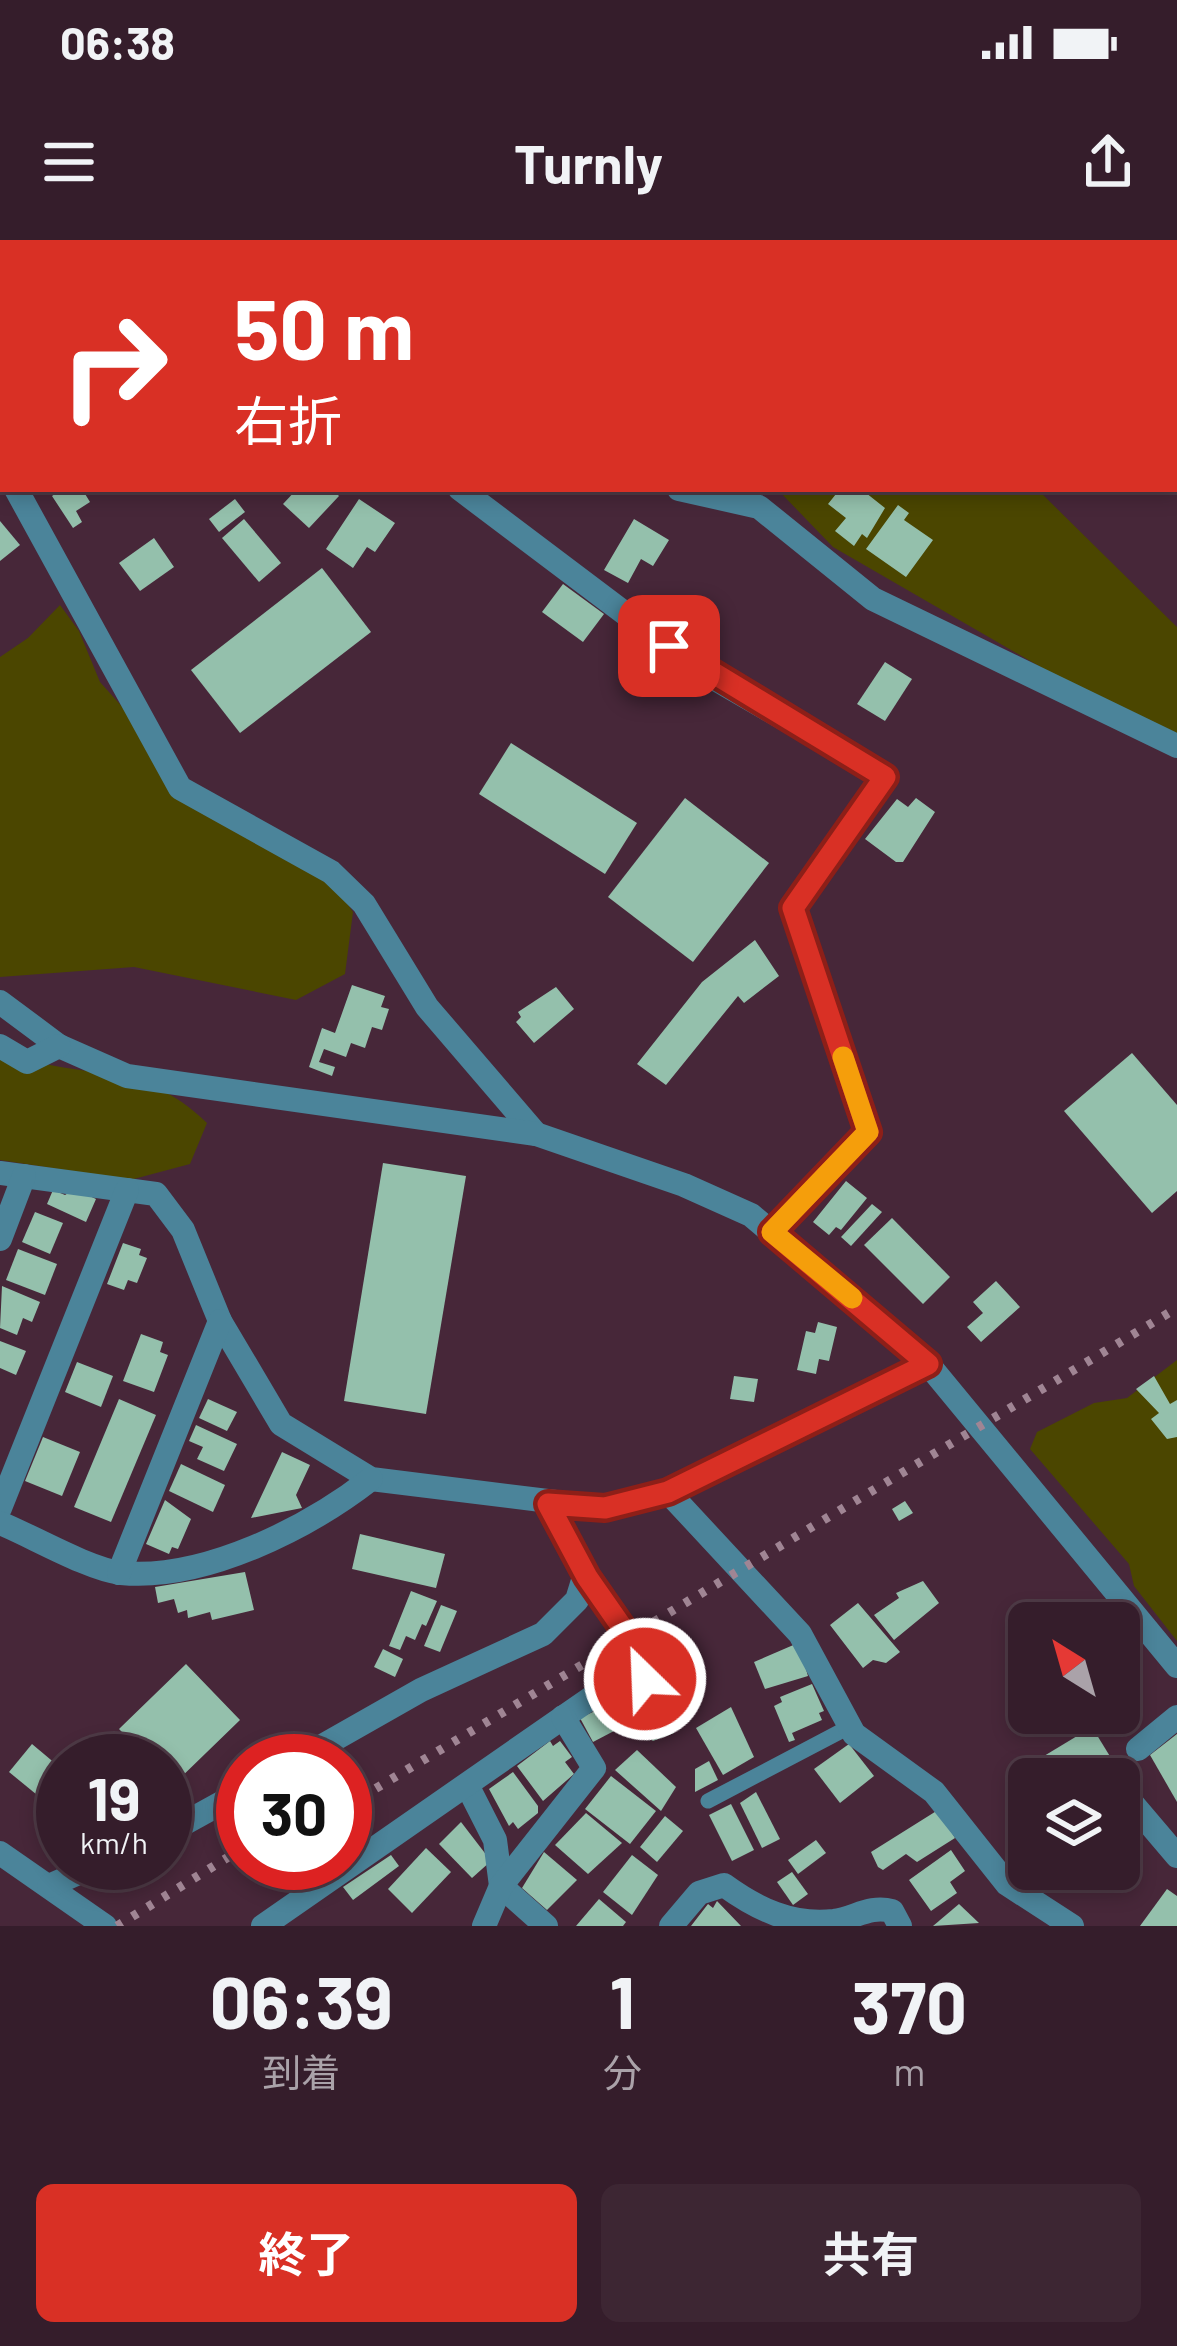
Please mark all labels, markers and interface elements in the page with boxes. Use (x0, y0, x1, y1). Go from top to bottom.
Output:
text: 06:38 (60, 15, 175, 69)
icon: menu (36, 129, 102, 195)
icon: share (1075, 129, 1141, 195)
text: Turnly (514, 130, 663, 195)
text: 50 m (234, 276, 414, 377)
icon: right (36, 288, 192, 444)
text: 右折 (234, 387, 342, 452)
pin (618, 595, 720, 697)
icon: arrive (636, 613, 702, 679)
north arrow (1008, 1602, 1140, 1734)
map controls (1008, 1602, 1140, 1890)
position arrow (582, 1616, 708, 1742)
speed limit sign: 30 (216, 1734, 372, 1890)
button: layers (1008, 1758, 1140, 1890)
text: 19 (87, 1761, 141, 1833)
text: km/h (80, 1824, 148, 1860)
text: 06:39 (210, 1957, 393, 2043)
text: 1 (609, 1957, 635, 2043)
text: 370 (852, 1962, 967, 2048)
text: m (893, 2047, 925, 2094)
text: 到着 (262, 2048, 340, 2095)
text: 分 (603, 2048, 642, 2095)
button: 終了 (36, 2184, 577, 2322)
button: 共有 (601, 2184, 1141, 2322)

